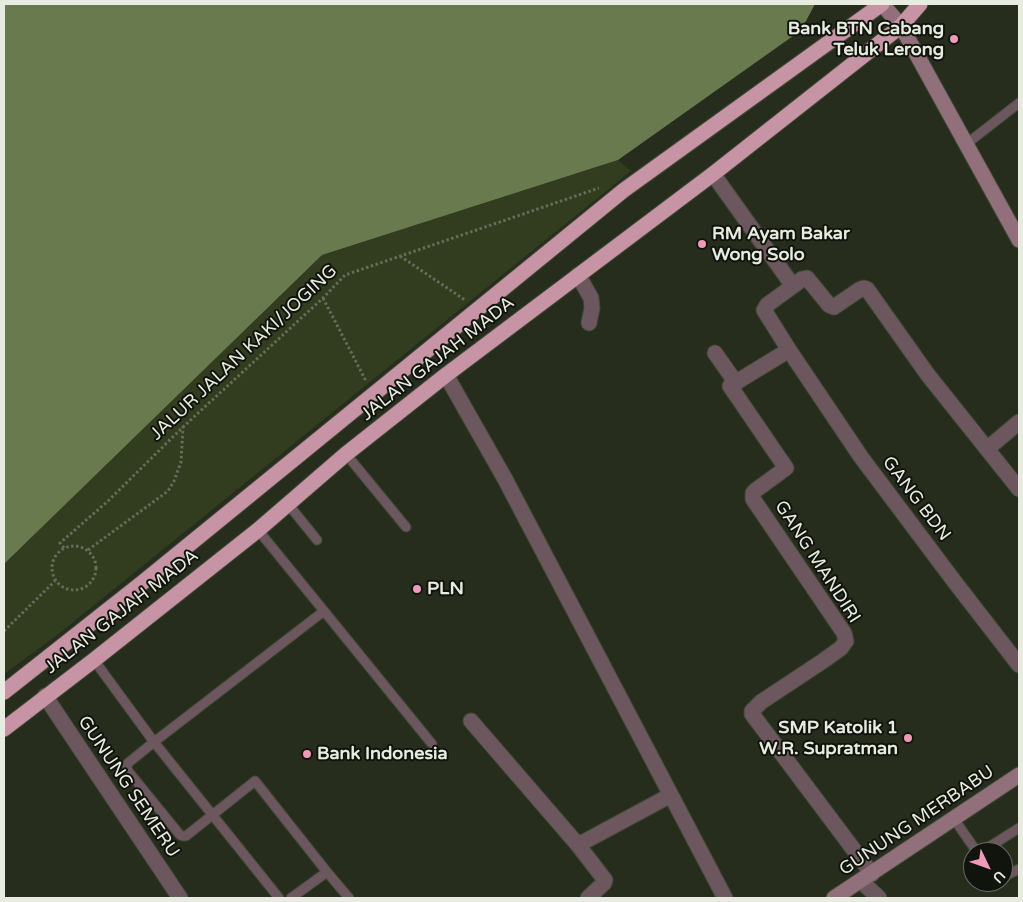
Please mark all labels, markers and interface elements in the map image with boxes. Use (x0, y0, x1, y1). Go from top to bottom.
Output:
place label: Bank BTN Cabang Teluk Lerong (788, 18, 944, 60)
marker: Bank BTN Cabang Teluk Lerong (948, 33, 960, 45)
place label: RM Ayam Bakar Wong Solo (712, 223, 850, 266)
marker: RM Ayam Bakar Wong Solo (696, 238, 708, 250)
street label: JALUR JALAN KAKI/JOGING (146, 261, 342, 445)
street label: JALAN GAJAH MADA (357, 292, 519, 426)
street label: GANG BDN (877, 452, 955, 546)
street label: GANG MANDIRI (769, 497, 865, 627)
street label: JALAN GAJAH MADA (41, 545, 203, 679)
place label: PLN (427, 578, 464, 600)
marker: PLN (411, 583, 423, 595)
street label: GUNUNG SEMERU (73, 712, 183, 862)
place label: SMP Katolik 1 W.R. Supratman (759, 717, 898, 760)
marker: SMP Katolik 1 W.R. Supratman (902, 732, 914, 744)
place label: Bank Indonesia (317, 743, 448, 765)
marker: Bank Indonesia (301, 748, 313, 760)
street label: GUNUNG MERBABU (836, 761, 998, 881)
north arrow (963, 842, 1013, 892)

